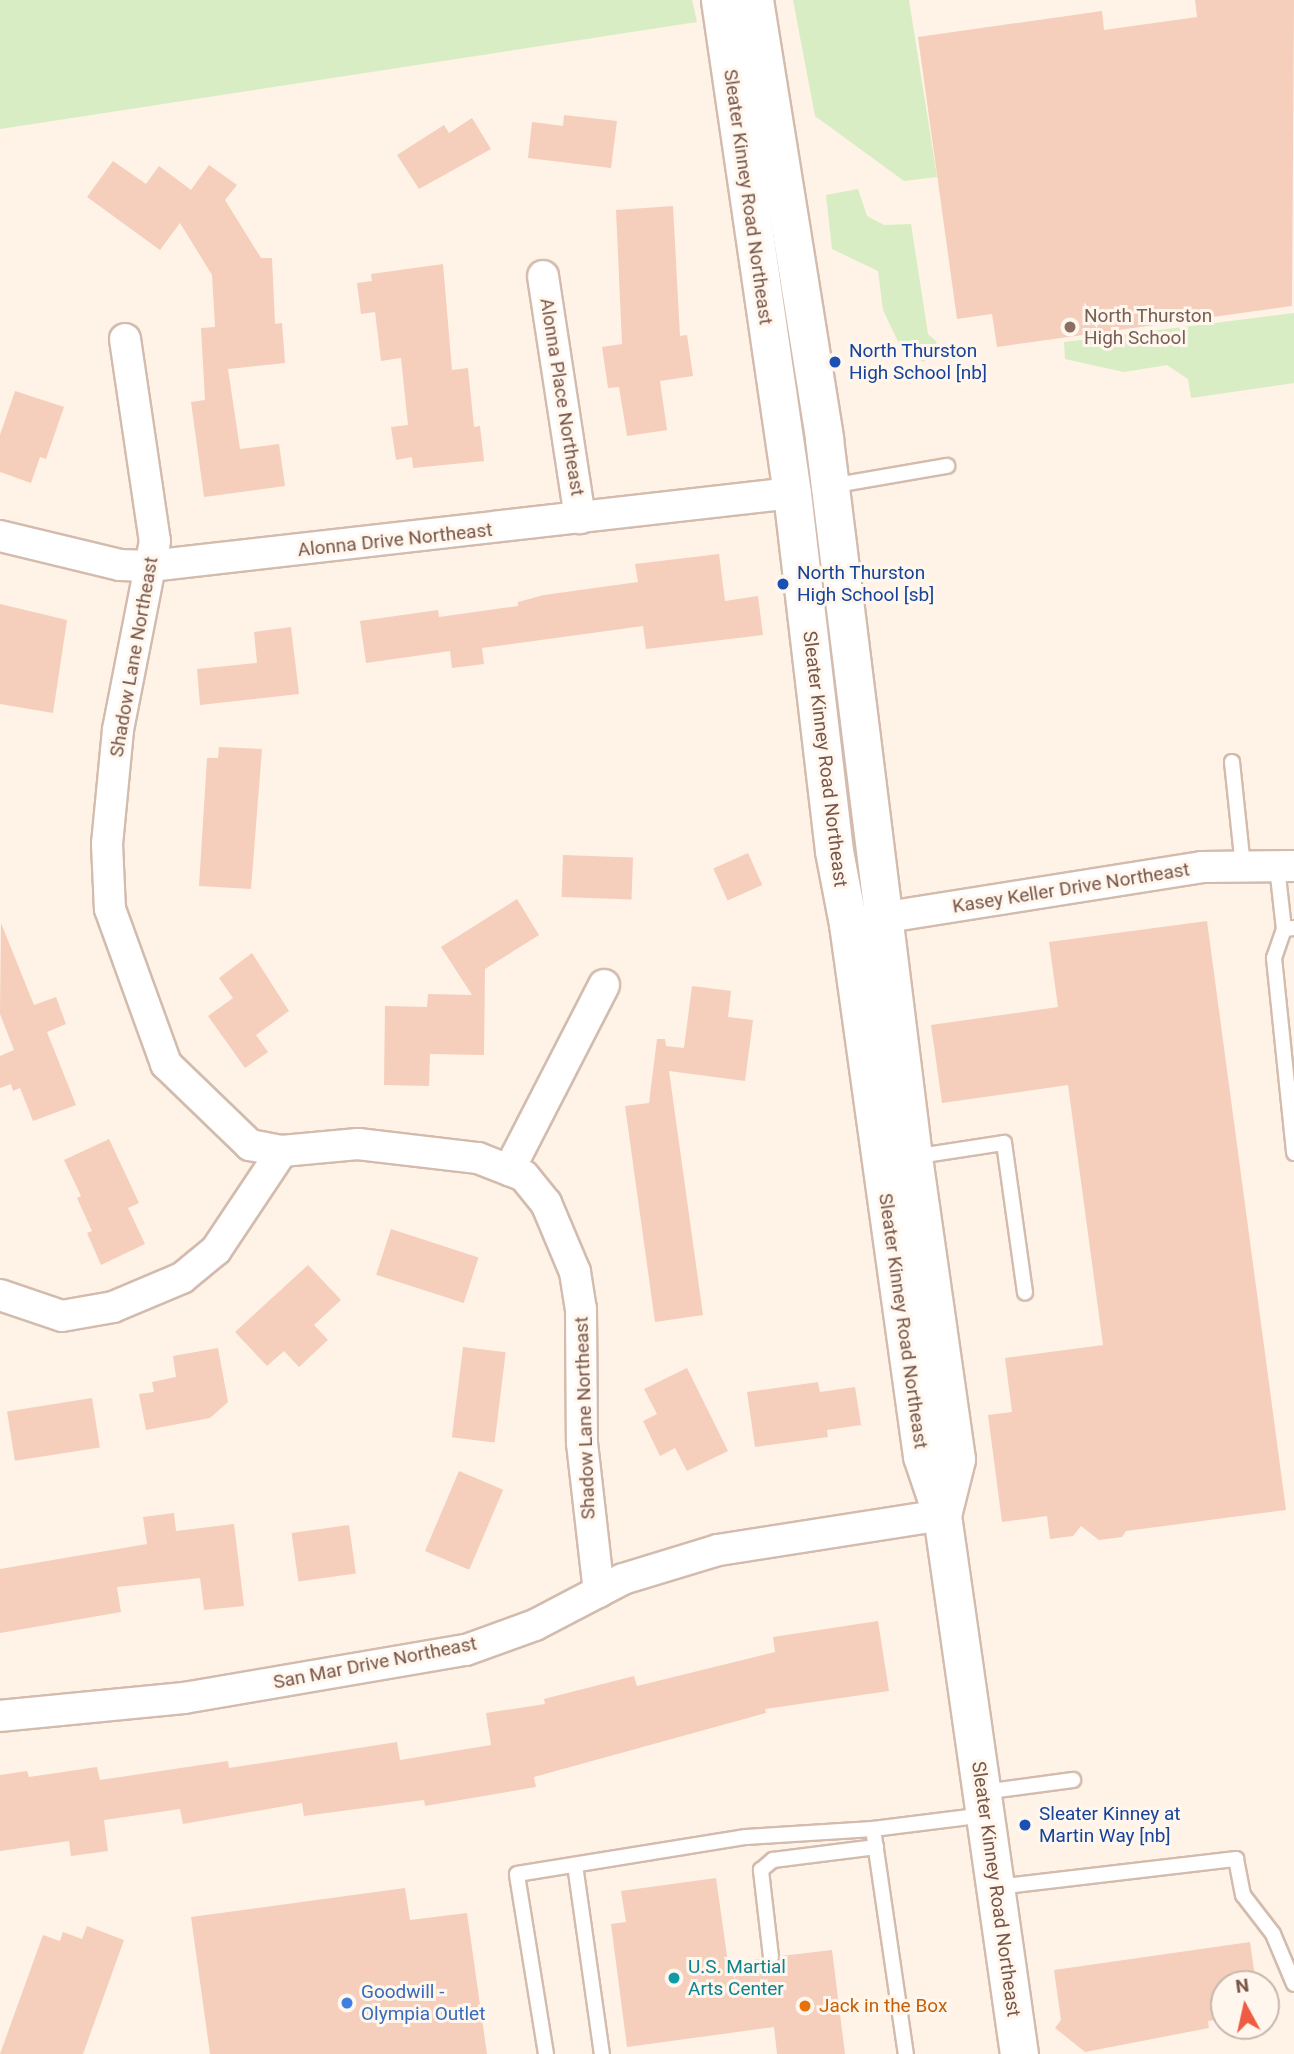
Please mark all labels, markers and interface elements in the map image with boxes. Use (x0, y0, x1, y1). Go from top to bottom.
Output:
street label: Sleater Kinney Road Northeast (719, 68, 777, 326)
street label: Alonna Place Northeast (535, 296, 589, 498)
place label: North Thurston High School (1084, 305, 1213, 349)
marker: North Thurston High School (1062, 319, 1078, 335)
place label: North Thurston High School [nb] (849, 340, 987, 384)
marker: North Thurston High School [nb] (827, 354, 843, 370)
street label: Alonna Drive Northeast (297, 518, 493, 562)
street label: Shadow Lane Northeast (105, 555, 163, 759)
place label: North Thurston High School [sb] (797, 562, 934, 606)
marker: North Thurston High School [sb] (775, 576, 791, 592)
street label: Sleater Kinney Road Northeast (798, 630, 852, 888)
street label: Kasey Keller Drive Northeast (951, 858, 1191, 918)
street label: Sleater Kinney Road Northeast (874, 1192, 932, 1450)
street label: Shadow Lane Northeast (570, 1316, 600, 1520)
street label: San Mar Drive Northeast (271, 1632, 479, 1694)
street label: Sleater Kinney Road Northeast (967, 1760, 1025, 2018)
place label: Sleater Kinney at Martin Way [nb] (1039, 1803, 1180, 1847)
marker: Sleater Kinney at Martin Way [nb] (1017, 1817, 1033, 1833)
place label: U.S. Martial Arts Center (688, 1956, 786, 2000)
marker: U.S. Martial Arts Center (666, 1970, 682, 1986)
north arrow (1210, 1970, 1280, 2040)
text: N (1234, 1973, 1251, 1998)
place label: Goodwill - Olympia Outlet (361, 1981, 485, 2025)
marker: Goodwill - Olympia Outlet (339, 1995, 355, 2011)
place label: Jack in the Box (819, 1995, 947, 2017)
marker: Jack in the Box (797, 1998, 813, 2014)

